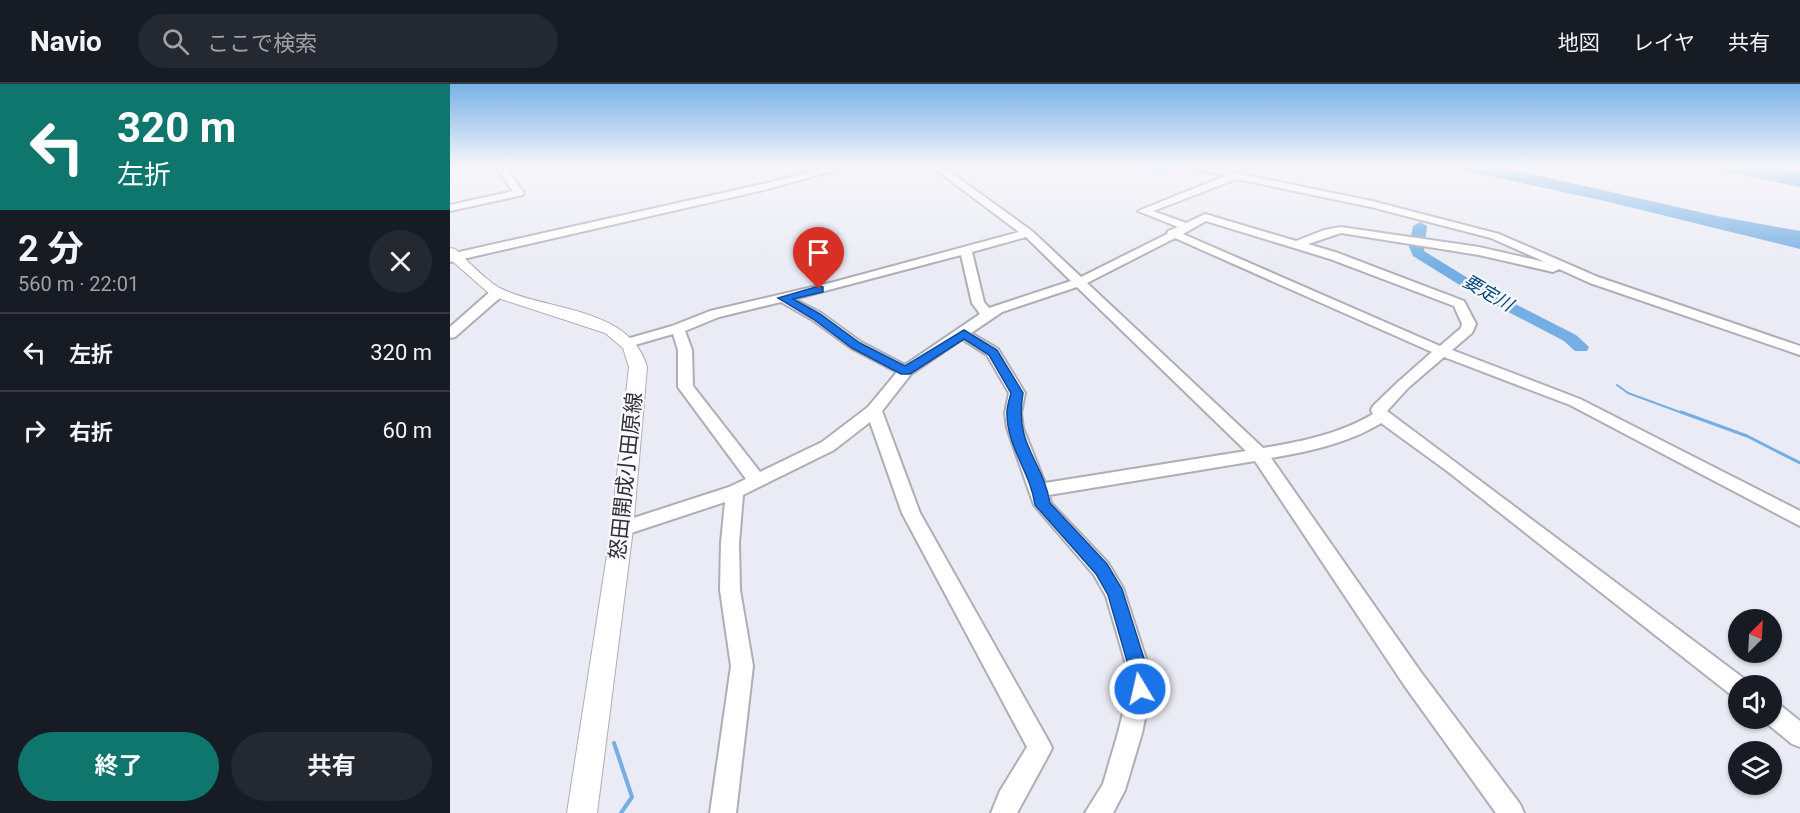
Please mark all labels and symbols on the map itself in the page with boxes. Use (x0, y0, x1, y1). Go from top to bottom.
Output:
pin (793, 227, 844, 289)
water label: 要定川 (1460, 270, 1519, 316)
street label: 怒田開成小田原線 (605, 391, 647, 561)
north arrow (1728, 609, 1782, 663)
position arrow (1108, 657, 1172, 721)

